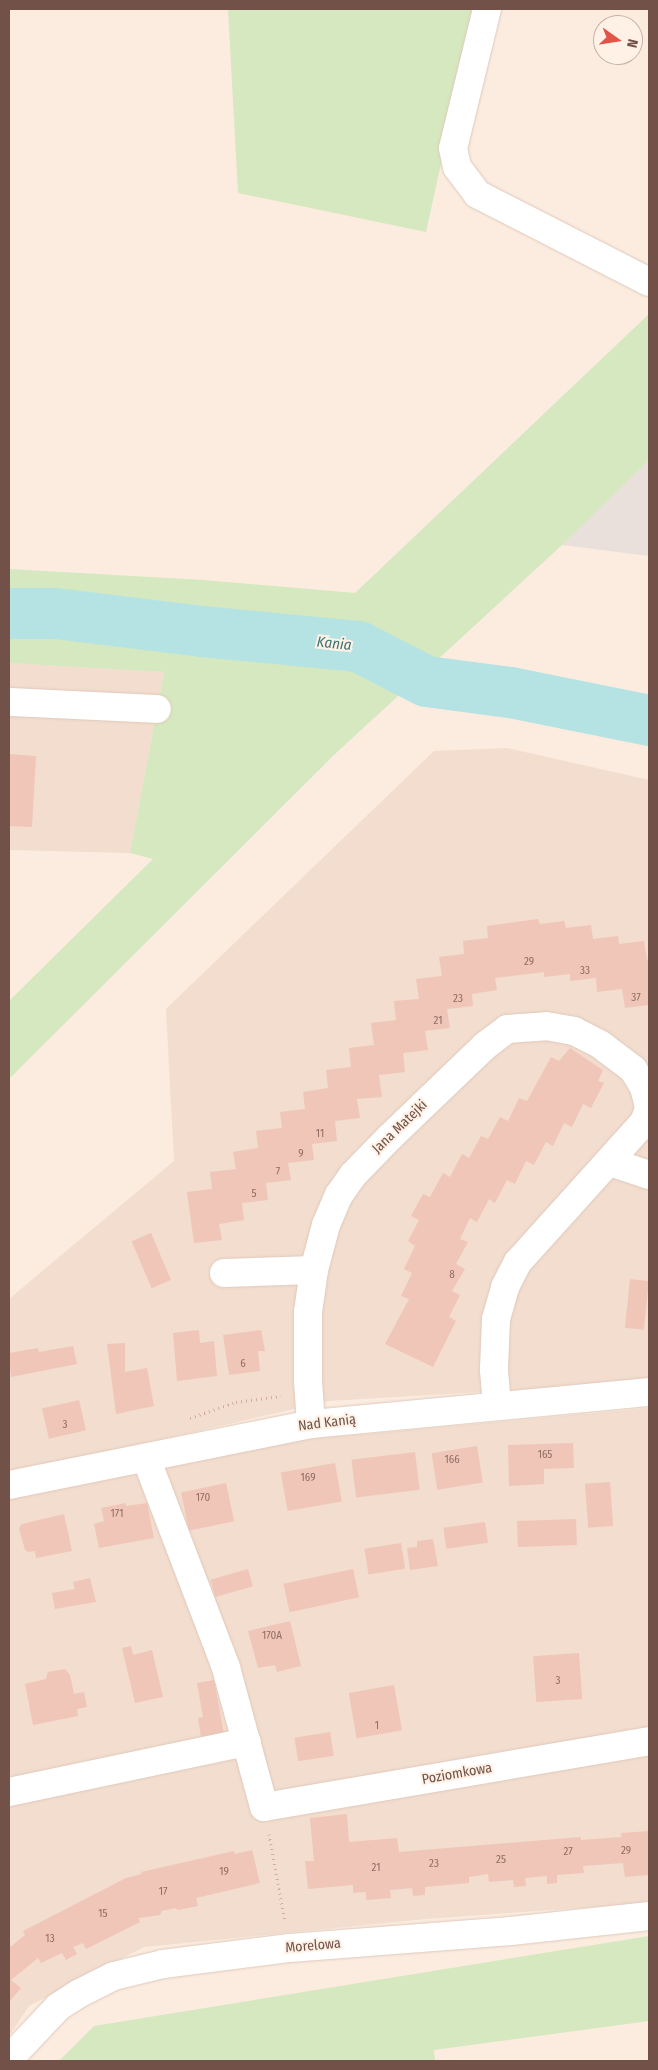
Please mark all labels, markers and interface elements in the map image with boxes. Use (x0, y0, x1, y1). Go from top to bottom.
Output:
north arrow (593, 15, 643, 65)
text: N (623, 37, 641, 49)
water label: Kania (316, 633, 352, 655)
house number: 29 (524, 955, 534, 969)
house number: 33 (580, 964, 590, 978)
house number: 37 (631, 991, 641, 1005)
house number: 23 (453, 992, 463, 1006)
house number: 21 (434, 1014, 442, 1028)
street label: Jana Matejki (369, 1097, 431, 1157)
house number: 11 (316, 1127, 324, 1141)
house number: 9 (298, 1147, 304, 1161)
house number: 7 (276, 1165, 280, 1179)
house number: 5 (251, 1187, 257, 1201)
house number: 8 (449, 1268, 455, 1282)
house number: 6 (240, 1357, 246, 1371)
street label: Nad Kanią (297, 1411, 357, 1435)
house number: 3 (63, 1418, 67, 1432)
house number: 165 (538, 1448, 552, 1462)
house number: 166 (444, 1453, 460, 1467)
house number: 169 (301, 1471, 315, 1485)
house number: 170 (196, 1491, 210, 1505)
house number: 171 (111, 1507, 123, 1521)
house number: 170A (262, 1629, 282, 1643)
house number: 3 (556, 1674, 560, 1688)
house number: 1 (375, 1719, 379, 1733)
street label: Poziomkowa (421, 1760, 493, 1788)
house number: 29 (621, 1844, 631, 1858)
house number: 27 (563, 1845, 573, 1859)
house number: 25 (496, 1853, 506, 1867)
house number: 23 (429, 1857, 439, 1871)
house number: 21 (372, 1861, 380, 1875)
house number: 19 (219, 1865, 229, 1879)
house number: 17 (159, 1885, 167, 1899)
house number: 15 (98, 1907, 108, 1921)
house number: 13 (45, 1932, 55, 1946)
street label: Morelowa (285, 1935, 341, 1957)

